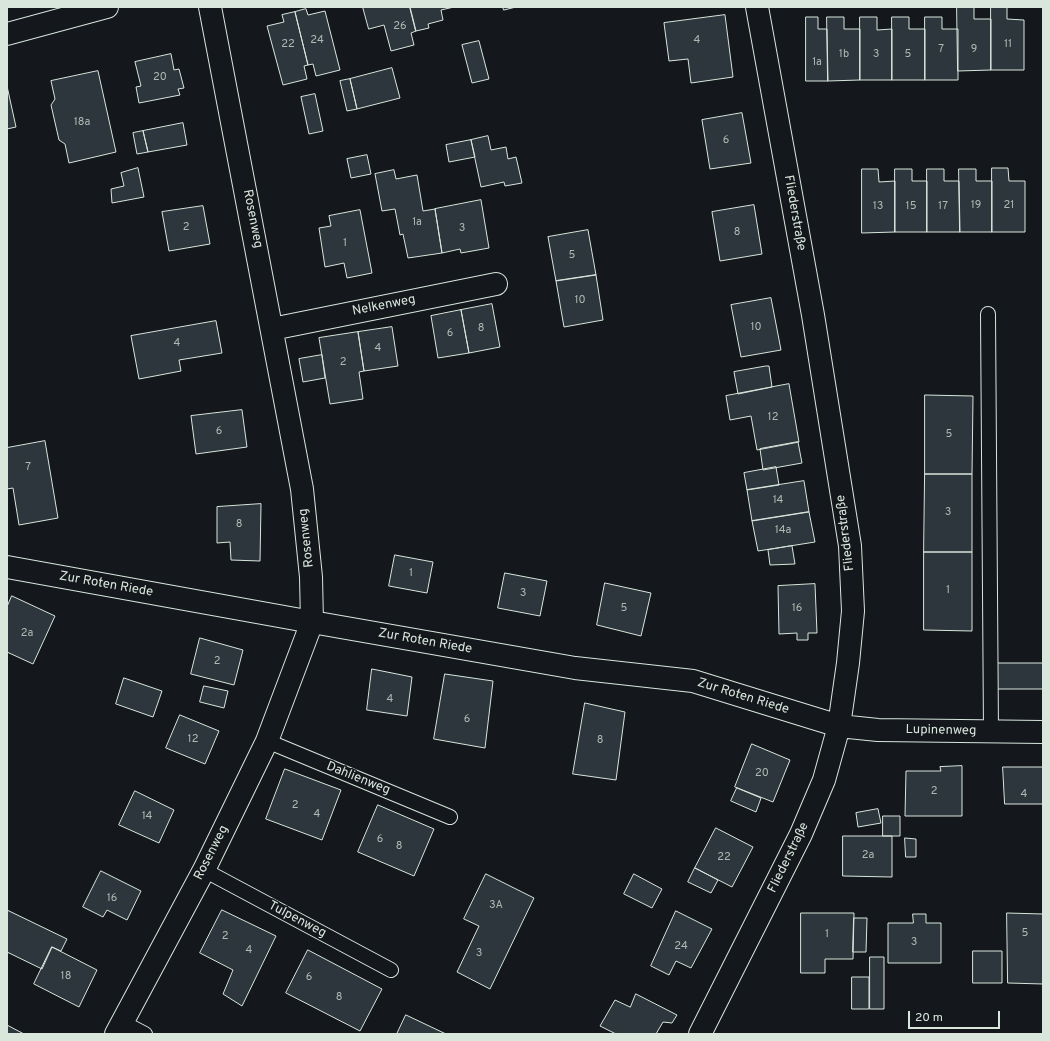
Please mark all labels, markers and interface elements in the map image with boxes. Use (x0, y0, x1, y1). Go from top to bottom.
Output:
house number: 26 (393, 20, 407, 34)
house number: 24 (310, 34, 324, 48)
house number: 4 (694, 34, 700, 48)
house number: 22 (281, 38, 295, 52)
house number: 11 (1004, 38, 1012, 52)
house number: 7 (938, 43, 944, 57)
house number: 9 (971, 43, 977, 57)
house number: 1b (839, 48, 849, 62)
house number: 3 (873, 48, 879, 62)
house number: 5 (905, 48, 911, 62)
house number: 1a (812, 56, 822, 70)
house number: 20 (153, 71, 167, 85)
house number: 18a (74, 116, 90, 130)
house number: 6 (723, 134, 729, 148)
street label: Fliederstraße (780, 174, 808, 252)
street label: Rosenweg (239, 188, 265, 250)
house number: 19 (971, 199, 981, 213)
house number: 21 (1004, 199, 1014, 213)
house number: 13 (873, 200, 883, 214)
house number: 15 (906, 200, 916, 214)
house number: 17 (938, 200, 948, 214)
house number: 1a (412, 216, 422, 230)
house number: 2 (183, 221, 189, 235)
house number: 3 (459, 222, 465, 236)
house number: 8 (734, 226, 740, 240)
house number: 1 (343, 237, 347, 251)
house number: 5 (569, 249, 575, 263)
street label: Nelkenweg (351, 292, 417, 320)
house number: 10 (574, 294, 586, 308)
house number: 10 (750, 321, 762, 335)
house number: 8 (478, 322, 484, 336)
house number: 6 (447, 327, 453, 341)
house number: 4 (174, 337, 180, 351)
house number: 4 (375, 342, 381, 356)
house number: 2 (340, 356, 346, 370)
house number: 12 (768, 411, 778, 425)
house number: 6 (216, 425, 222, 439)
house number: 5 (946, 428, 952, 442)
house number: 7 (25, 461, 31, 475)
house number: 14 (773, 494, 783, 508)
street label: Fliederstraße (834, 494, 858, 572)
house number: 3 (945, 506, 951, 520)
street label: Rosenweg (296, 508, 318, 568)
house number: 8 (236, 518, 242, 532)
house number: 14a (775, 524, 791, 538)
house number: 1 (409, 567, 413, 581)
street label: Zur Roten Riede (58, 569, 154, 601)
house number: 1 (946, 584, 950, 598)
house number: 3 (520, 587, 526, 601)
house number: 5 (621, 602, 627, 616)
house number: 16 (792, 602, 802, 616)
street label: Zur Roten Riede (377, 626, 473, 658)
house number: 2a (21, 627, 33, 641)
house number: 2 (214, 655, 220, 669)
street label: Zur Roten Riede (695, 676, 791, 718)
house number: 4 (387, 693, 393, 707)
house number: 6 (464, 713, 470, 727)
street label: Lupinenweg (905, 723, 977, 739)
house number: 12 (188, 733, 198, 747)
house number: 8 (597, 734, 603, 748)
street label: Dahlienweg (324, 759, 392, 799)
house number: 20 (755, 767, 769, 781)
house number: 2 (931, 785, 937, 799)
house number: 4 (1021, 788, 1027, 802)
house number: 2 (292, 799, 298, 813)
house number: 4 (314, 808, 320, 822)
house number: 14 (142, 810, 152, 824)
street label: Fliederstraße (765, 820, 813, 896)
street label: Rosenweg (192, 823, 232, 883)
house number: 6 (377, 833, 383, 847)
house number: 8 (396, 840, 402, 854)
house number: 2a (862, 849, 874, 863)
house number: 22 (717, 851, 731, 865)
house number: 16 (107, 892, 117, 906)
street label: Tulpenweg (265, 898, 329, 942)
house number: 3A (489, 899, 503, 913)
house number: 5 (1022, 927, 1028, 941)
house number: 1 (825, 928, 829, 942)
house number: 2 (222, 930, 228, 944)
house number: 3 (911, 936, 917, 950)
house number: 24 (674, 940, 688, 954)
house number: 4 (246, 944, 252, 958)
house number: 3 (476, 947, 482, 961)
house number: 18 (61, 970, 71, 984)
house number: 6 (306, 971, 312, 985)
house number: 8 (336, 991, 342, 1005)
scale bar (910, 1003, 1002, 1029)
text: 20 m (915, 1010, 943, 1026)

